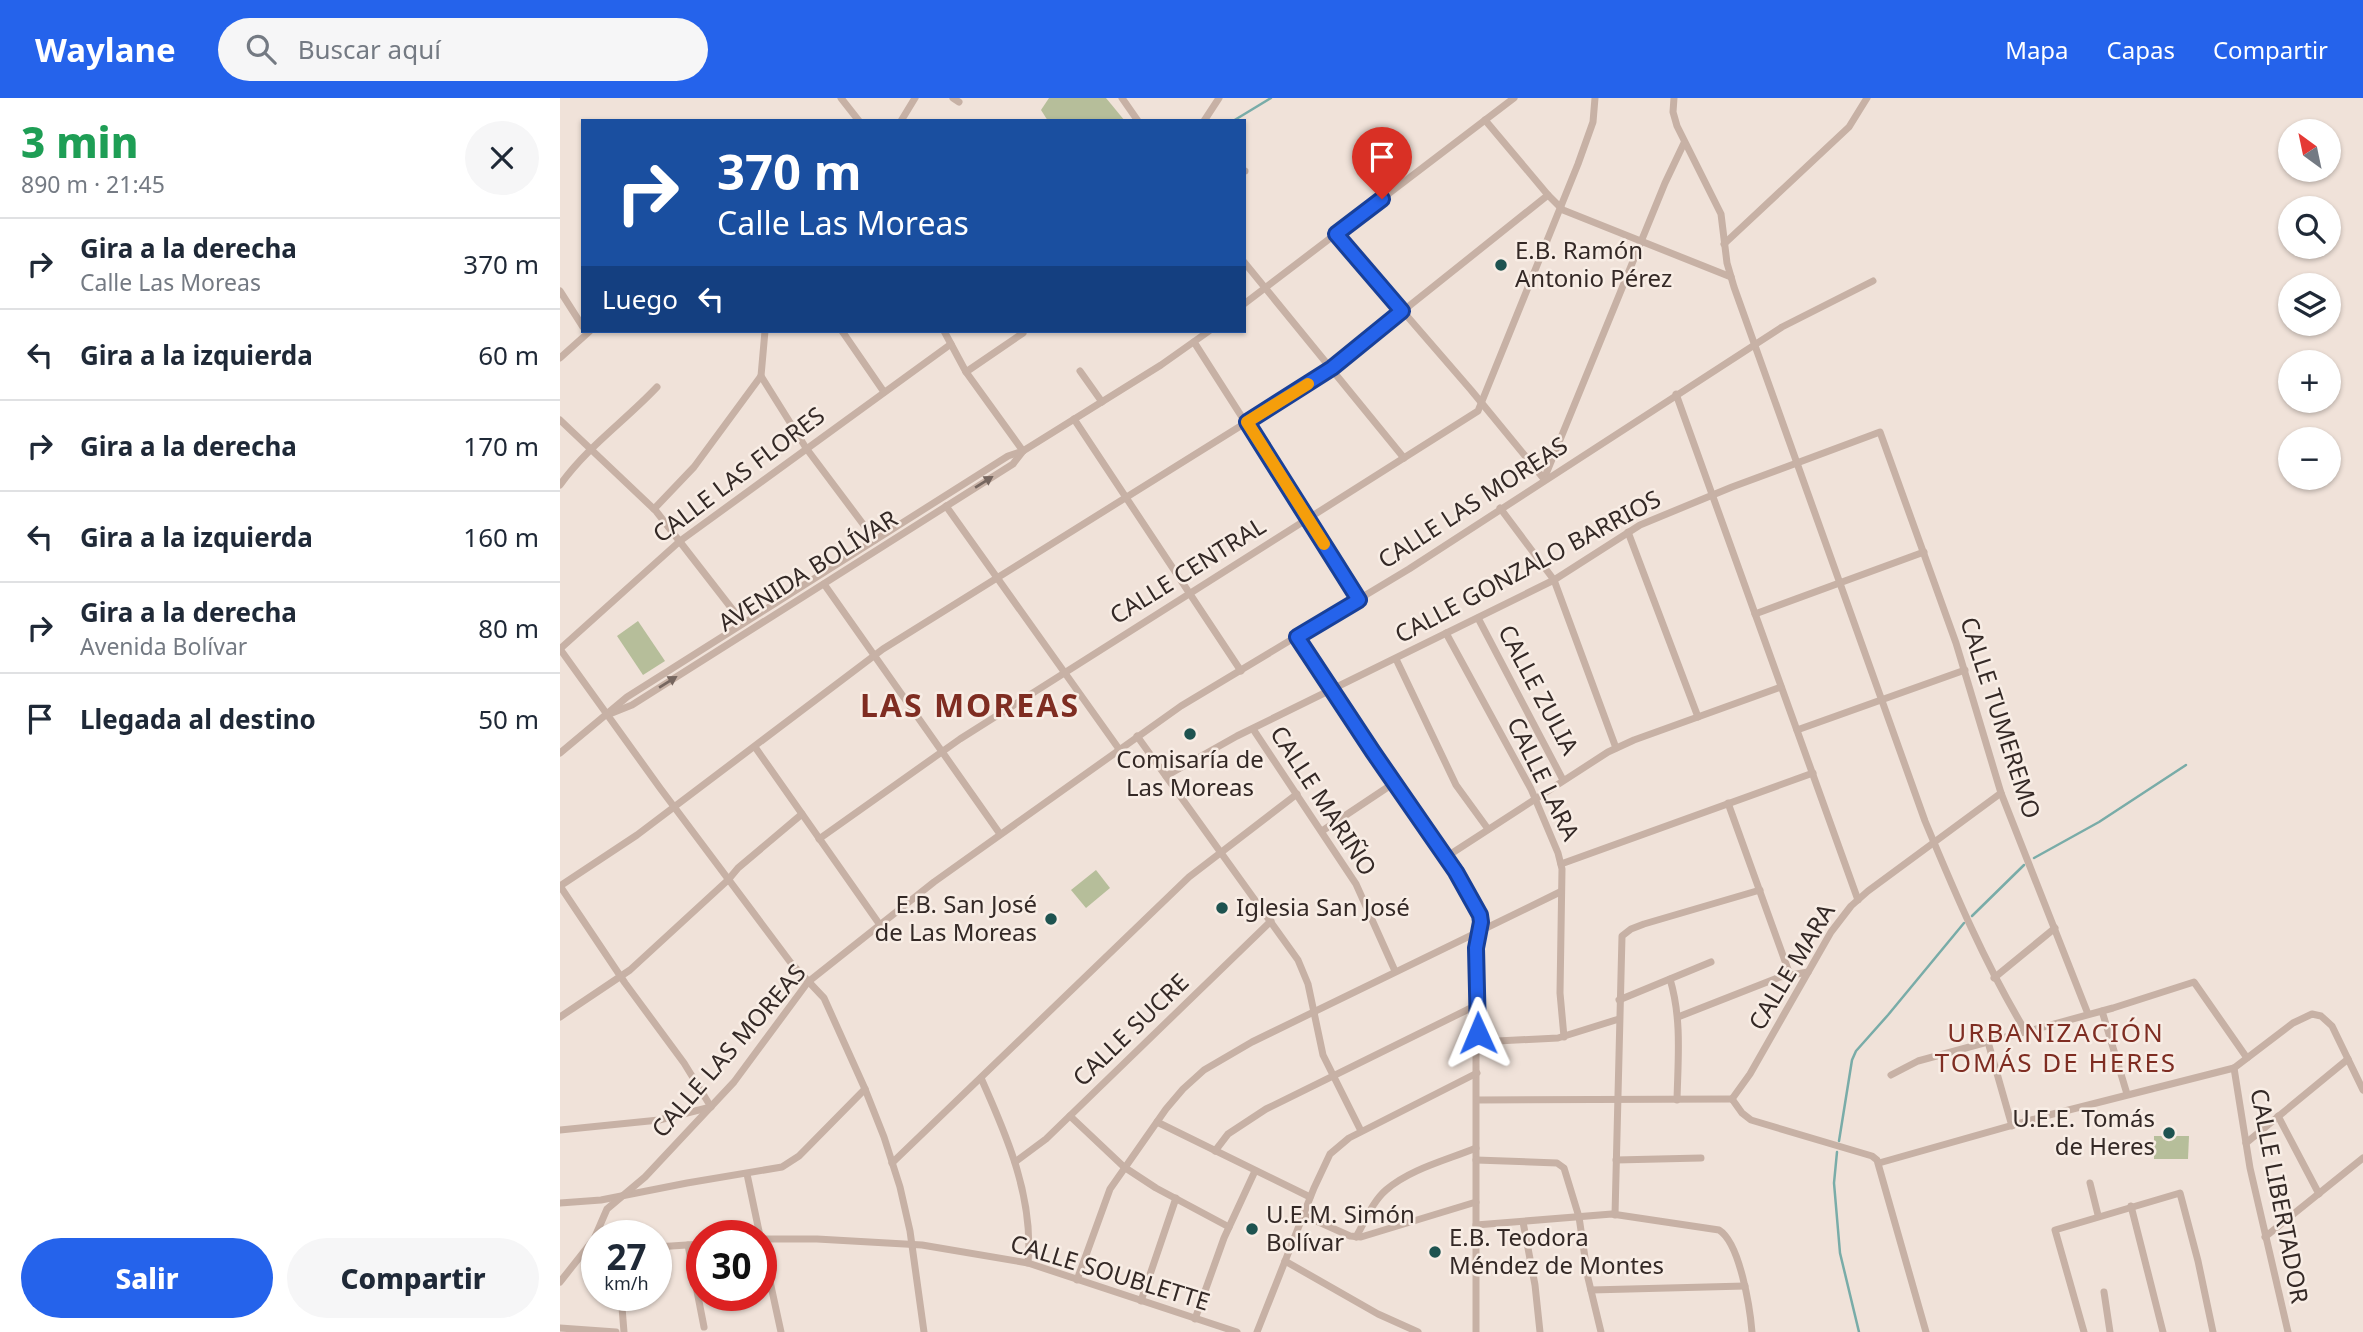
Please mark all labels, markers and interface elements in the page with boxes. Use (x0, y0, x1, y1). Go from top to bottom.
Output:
search box (218, 18, 708, 81)
text: Waylane (35, 27, 176, 72)
icon: search (242, 30, 280, 68)
text: Buscar aquí (298, 31, 441, 67)
text: Mapa (2005, 33, 2069, 66)
text: Capas (2107, 33, 2175, 66)
text: Compartir (2213, 33, 2328, 66)
text: 3 min (21, 113, 138, 170)
north arrow (2278, 119, 2342, 182)
map controls (2278, 119, 2341, 490)
button: close (465, 121, 539, 195)
pin (1352, 127, 1412, 199)
text: 370 m (717, 138, 862, 204)
icon: arrive (1363, 138, 1401, 176)
icon: right (602, 147, 693, 238)
text: 890 m · 21:45 (21, 168, 165, 200)
button: search (2278, 196, 2341, 259)
text: Calle Las Moreas (717, 201, 969, 244)
text: Gira a la derecha (80, 230, 297, 266)
place label: E.B. Ramón Antonio Pérez (1515, 233, 1672, 294)
icon: right (21, 245, 59, 283)
text: 370 m (463, 246, 539, 282)
marker: E.B. Ramón Antonio Pérez (1493, 257, 1509, 273)
text: Calle Las Moreas (80, 266, 261, 298)
button: layers (2278, 273, 2341, 336)
icon: left (692, 280, 730, 318)
text: Luego (602, 281, 678, 317)
icon: left (21, 336, 59, 374)
text: Gira a la izquierda (80, 337, 313, 373)
text: 60 m (478, 337, 539, 373)
button: + (2278, 350, 2341, 413)
street label: CALLE LAS FLORES (645, 398, 831, 549)
icon: right (21, 427, 59, 465)
button: − (2278, 427, 2341, 490)
text: Gira a la derecha (80, 428, 297, 464)
text: 170 m (463, 428, 539, 464)
street label: CALLE LAS MOREAS (1371, 428, 1573, 575)
one-way arrow (975, 476, 994, 489)
street label: CALLE GONZALO BARRIOS (1389, 481, 1666, 650)
street label: AVENIDA BOLÍVAR (711, 501, 903, 638)
street label: CALLE CENTRAL (1103, 509, 1272, 631)
icon: left (21, 518, 59, 556)
text: Gira a la izquierda (80, 519, 313, 555)
text: 160 m (463, 519, 539, 555)
text: Gira a la derecha (80, 594, 297, 630)
icon: right (21, 609, 59, 647)
text: 80 m (478, 610, 539, 646)
street label: CALLE TUMEREMO (1953, 613, 2050, 823)
street label: CALLE ZULIA (1491, 619, 1588, 761)
text: Avenida Bolívar (80, 630, 247, 662)
one-way arrow (658, 676, 677, 689)
district label: LAS MOREAS (860, 683, 1080, 726)
icon: arrive (21, 700, 59, 738)
text: Llegada al destino (80, 701, 316, 737)
text: 50 m (478, 701, 539, 737)
street label: CALLE LARA (1500, 711, 1589, 846)
street label: CALLE MARIÑO (1263, 719, 1385, 881)
marker: Comisaría de Las Moreas (1182, 726, 1198, 742)
place label: Comisaría de Las Moreas (1116, 742, 1264, 803)
place label: E.B. San José de Las Moreas (874, 887, 1037, 948)
place label: Iglesia San José (1236, 890, 1410, 923)
street label: CALLE MARA (1740, 896, 1842, 1036)
marker: Iglesia San José (1214, 900, 1230, 916)
marker: E.B. San José de Las Moreas (1043, 911, 1059, 927)
street label: CALLE LAS MOREAS (643, 956, 812, 1144)
street label: CALLE SUCRE (1065, 965, 1195, 1093)
position arrow (1441, 996, 1515, 1070)
district label: URBANIZACIÓN TOMÁS DE HERES (1935, 1014, 2177, 1080)
street label: CALLE LIBERTADOR (2243, 1086, 2317, 1306)
place label: U.E.E. Tomás de Heres (2012, 1101, 2155, 1162)
marker: U.E.E. Tomás de Heres (2161, 1125, 2177, 1141)
place label: U.E.M. Simón Bolívar (1266, 1197, 1415, 1258)
speed limit sign: 30 (686, 1220, 777, 1311)
place label: E.B. Teodora Méndez de Montes (1449, 1220, 1664, 1281)
marker: U.E.M. Simón Bolívar (1244, 1221, 1260, 1237)
street label: CALLE SOUBLETTE (1007, 1226, 1214, 1318)
text: 27 (606, 1233, 647, 1280)
button: Salir (21, 1238, 273, 1318)
button: Compartir (287, 1238, 539, 1318)
marker: E.B. Teodora Méndez de Montes (1427, 1244, 1443, 1260)
text: km/h (604, 1271, 649, 1295)

